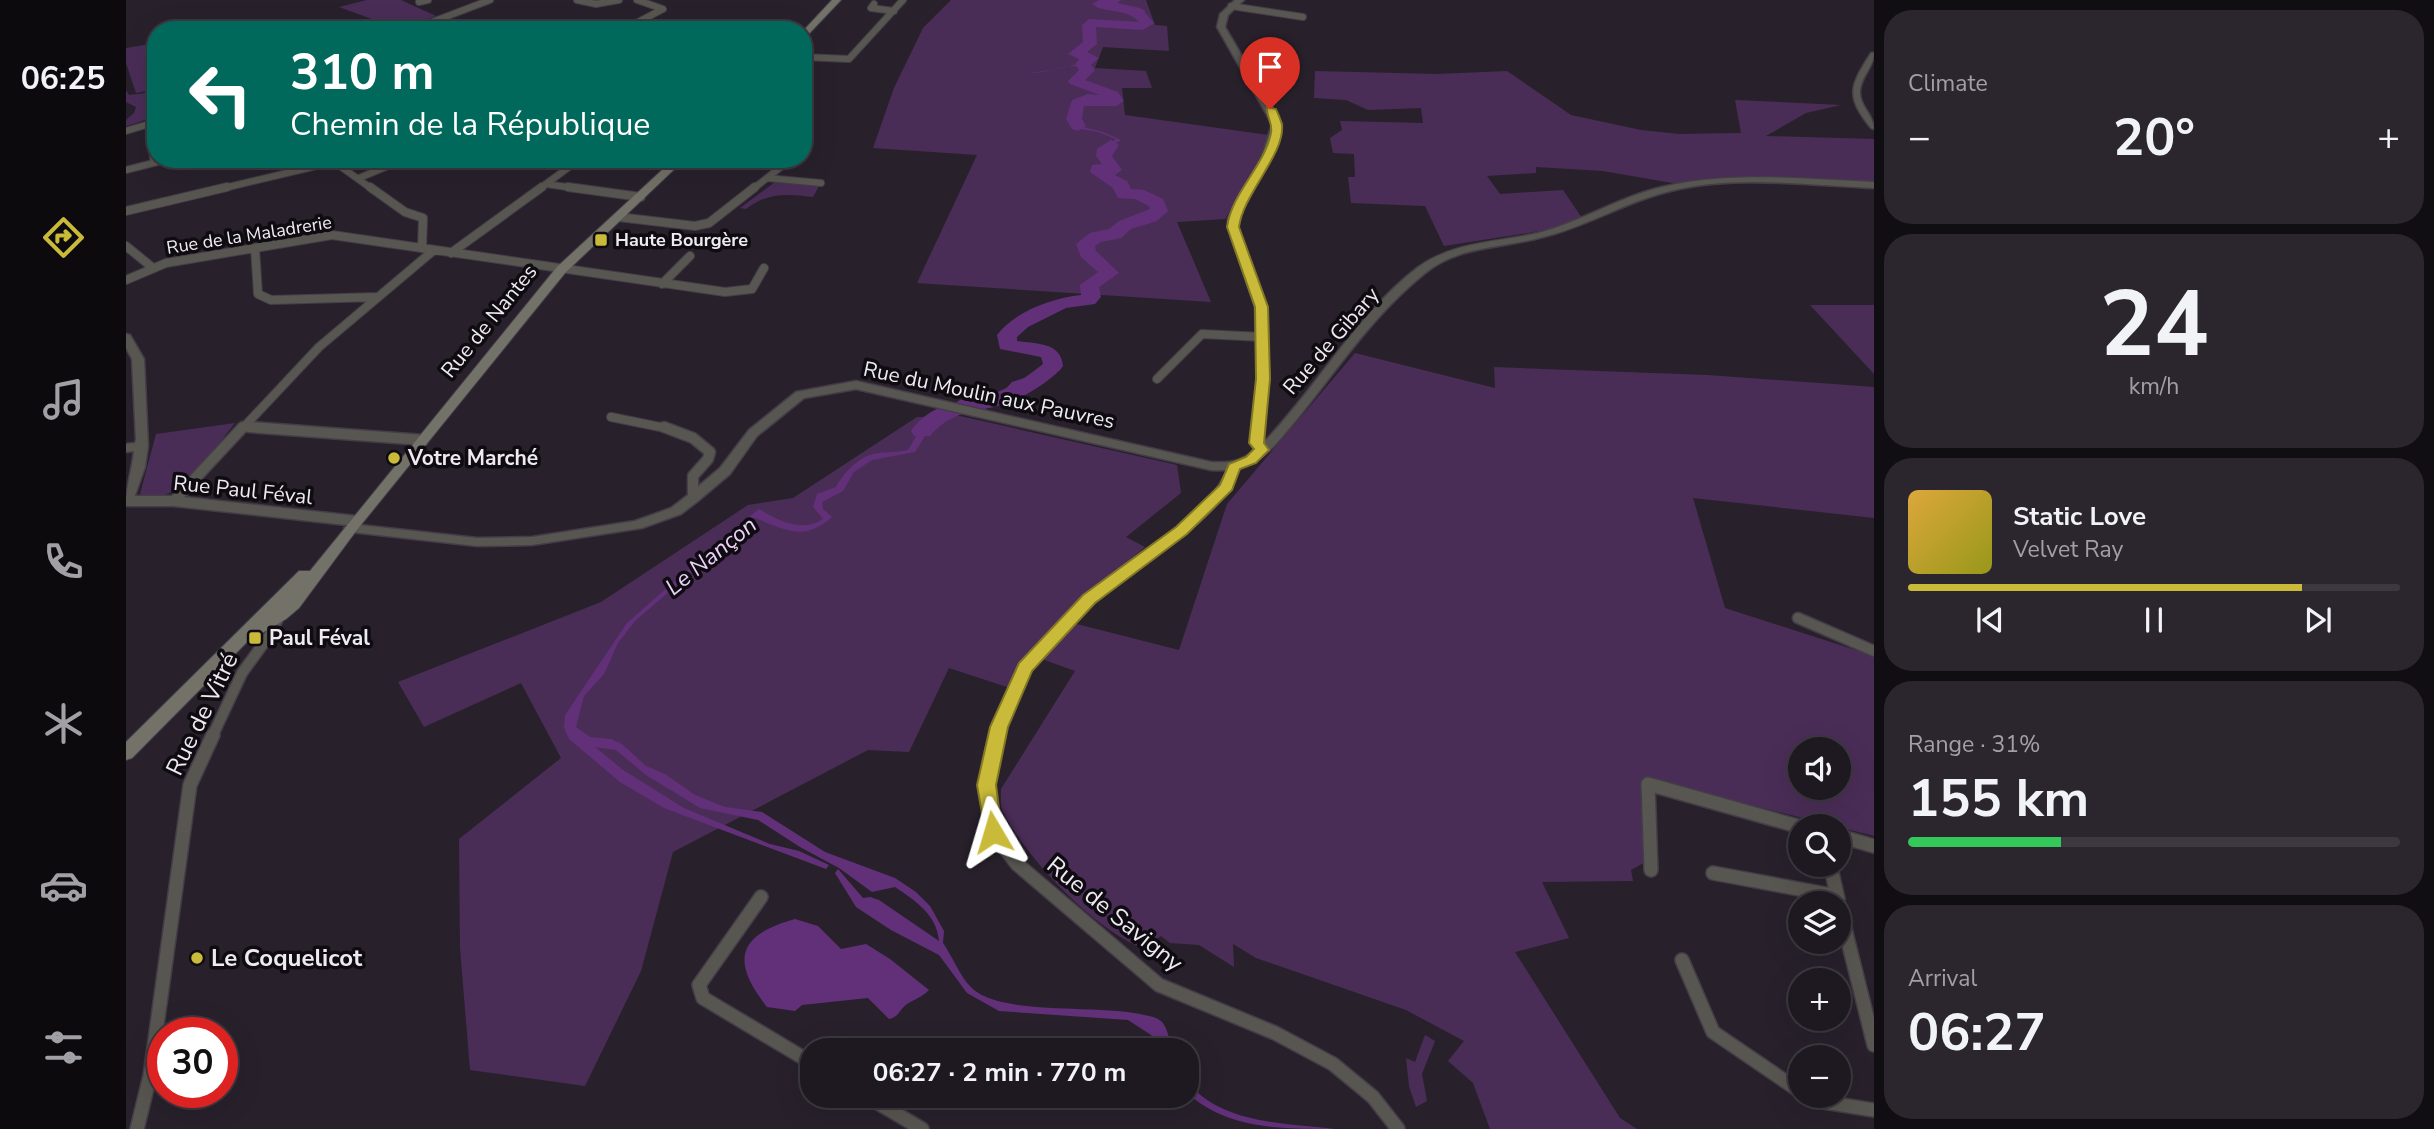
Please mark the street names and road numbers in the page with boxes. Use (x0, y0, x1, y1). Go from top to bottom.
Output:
street label: Rue de la Maladrerie (165, 210, 333, 260)
street label: Rue de Nantes (435, 258, 543, 384)
street label: Rue de Gibary (1277, 281, 1386, 401)
street label: Rue du Moulin aux Pauvres (861, 355, 1117, 435)
street label: Rue Paul Féval (172, 469, 315, 511)
street label: Rue de Vitré (158, 647, 246, 781)
street label: Rue de Savigny (1040, 849, 1190, 979)

